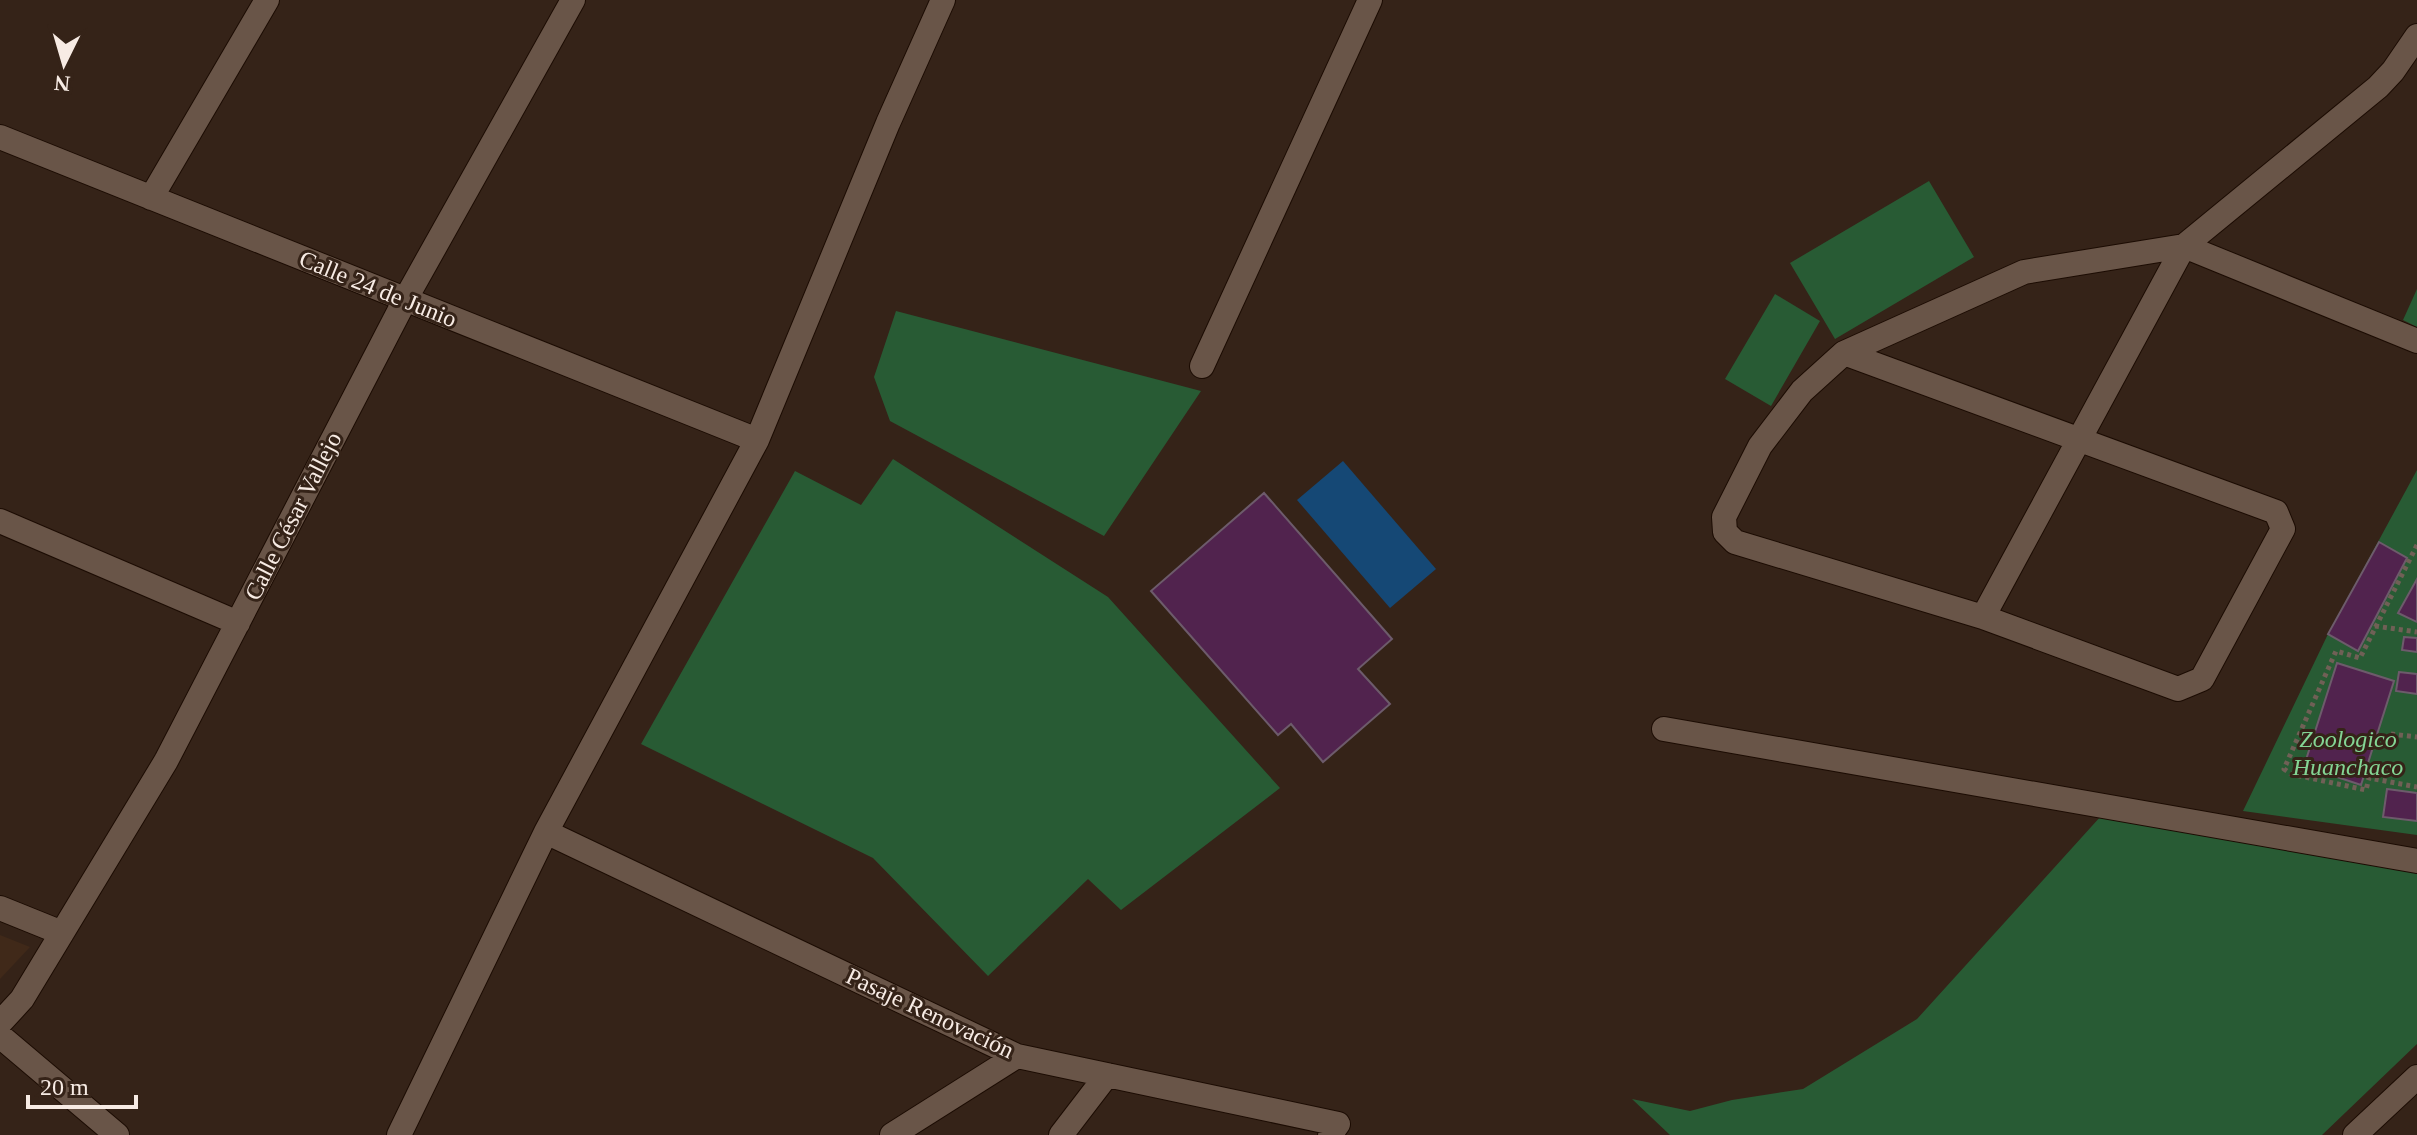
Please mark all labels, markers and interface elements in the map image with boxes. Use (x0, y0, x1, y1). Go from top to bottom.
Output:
north arrow (24, 24, 104, 104)
text: N (53, 70, 71, 97)
street label: Calle 24 de Junio (296, 246, 460, 332)
street label: Calle César Vallejo (239, 428, 347, 604)
park label: Zoologico Huanchaco (2292, 726, 2403, 780)
street label: Pasaje Renovación (842, 963, 1018, 1063)
scale bar (28, 1059, 136, 1109)
text: 20 m (40, 1074, 89, 1100)

